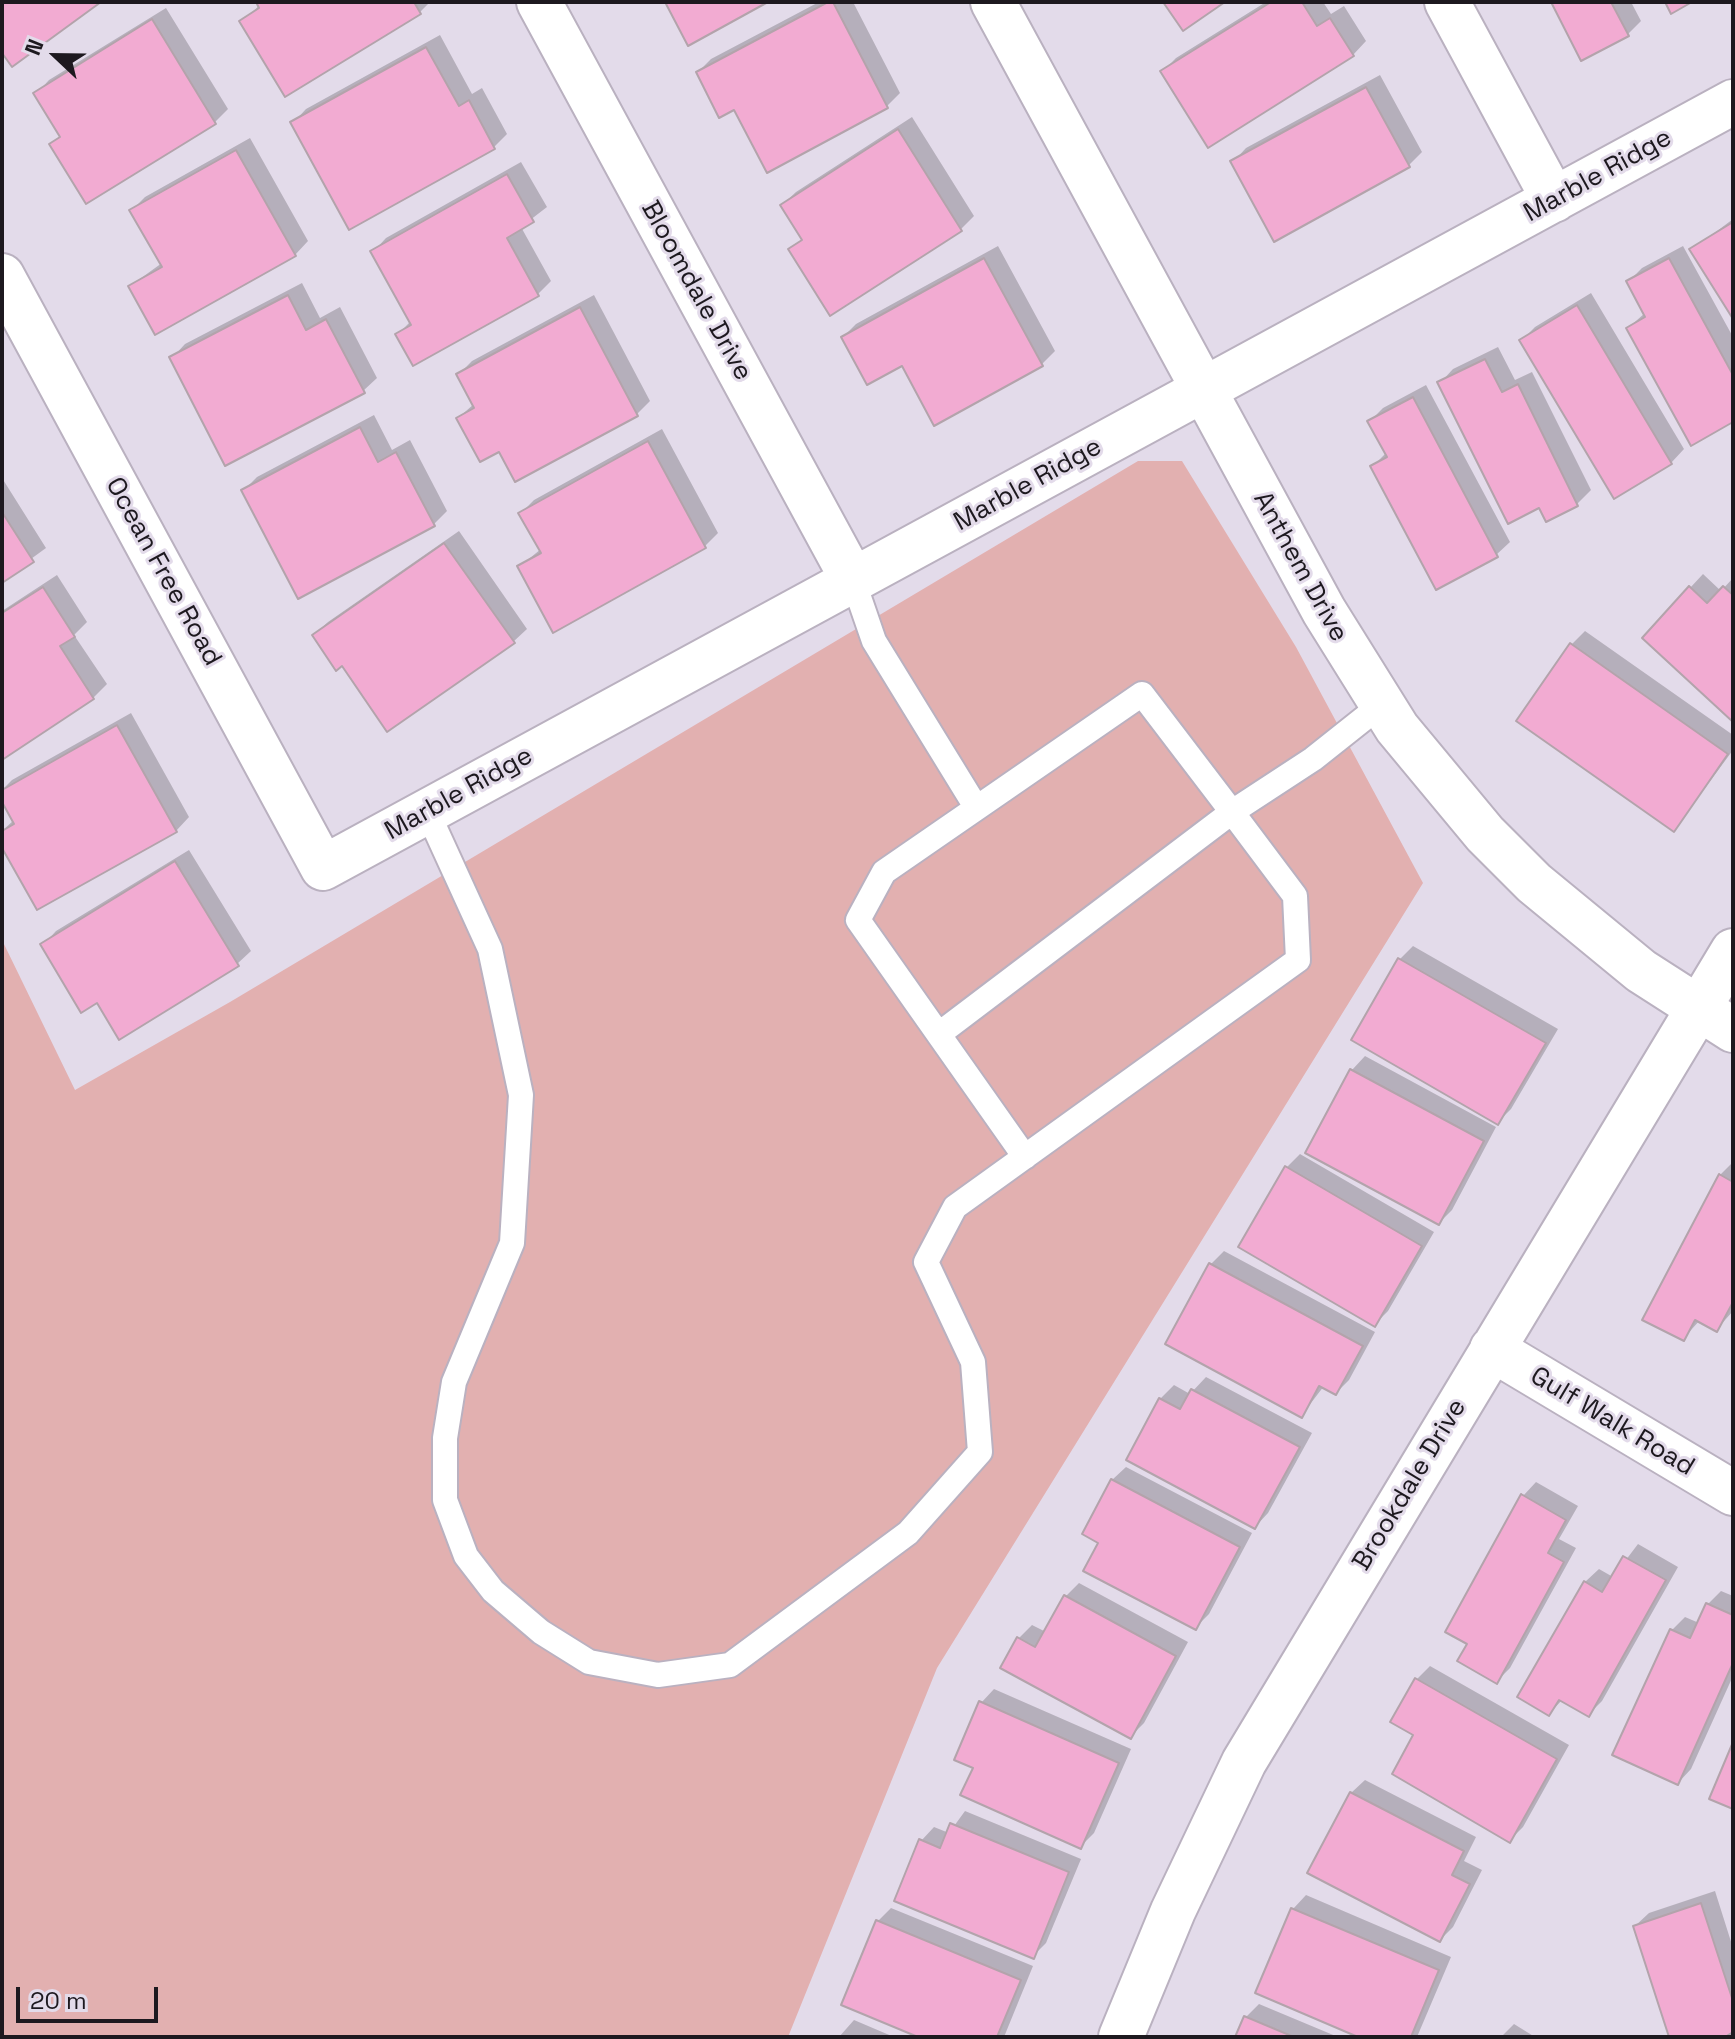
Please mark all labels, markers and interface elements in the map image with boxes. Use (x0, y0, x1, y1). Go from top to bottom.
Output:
north arrow (16, 16, 96, 96)
text: N (18, 35, 49, 59)
street label: Marble Ridge (1519, 123, 1677, 229)
street label: Bloomdale Drive (634, 196, 758, 386)
street label: Marble Ridge (949, 432, 1107, 538)
street label: Ocean Free Road (98, 472, 228, 672)
street label: Anthem Drive (1246, 487, 1354, 647)
street label: Marble Ridge (380, 741, 538, 847)
street label: Gulf Walk Road (1524, 1361, 1700, 1483)
street label: Brookdale Drive (1347, 1394, 1473, 1576)
scale bar (20, 1971, 162, 2021)
text: 20 m (30, 1985, 87, 2016)

